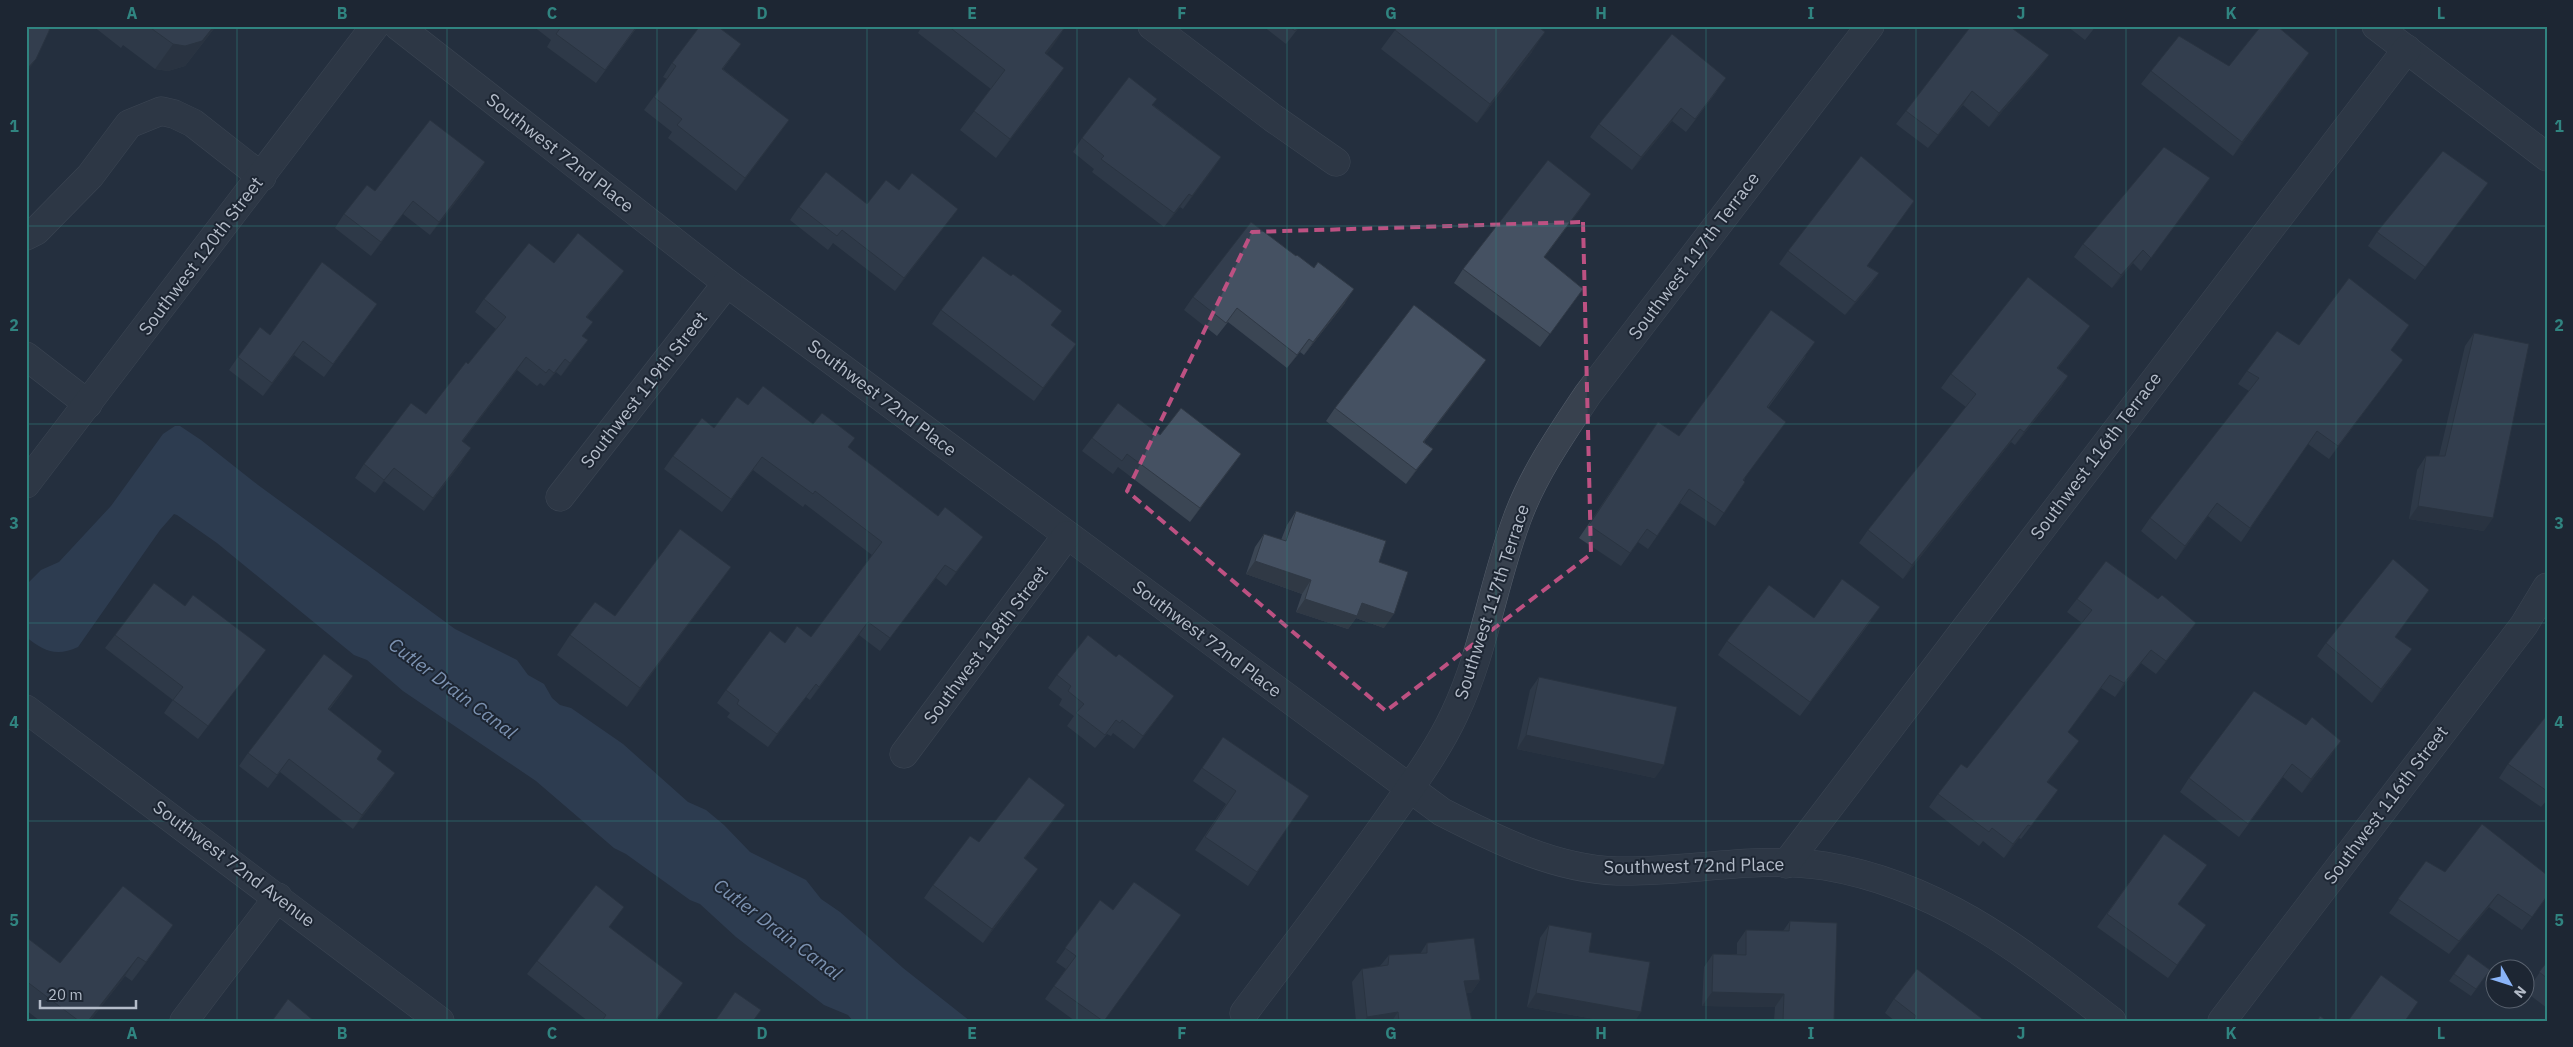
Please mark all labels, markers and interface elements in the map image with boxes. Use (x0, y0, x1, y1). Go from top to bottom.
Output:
text: A (127, 3, 138, 23)
text: B (337, 3, 348, 23)
text: C (547, 3, 557, 23)
text: D (756, 3, 768, 23)
text: E (967, 3, 977, 23)
text: F (1177, 3, 1187, 23)
text: G (1385, 3, 1397, 23)
text: H (1595, 3, 1607, 23)
text: I (1808, 3, 1815, 23)
text: J (2017, 3, 2025, 23)
text: K (2225, 3, 2237, 23)
text: L (2437, 3, 2445, 23)
street label: Southwest 72nd Place (482, 88, 639, 217)
text: 1 (9, 116, 19, 136)
text: 1 (2554, 116, 2564, 136)
street label: Southwest 117th Terrace (1623, 167, 1764, 344)
street label: Southwest 120th Street (133, 172, 268, 340)
street label: Southwest 119th Street (575, 307, 712, 473)
text: 2 (9, 315, 19, 335)
text: 2 (2554, 315, 2564, 335)
street label: Southwest 72nd Place (803, 334, 962, 461)
street label: Southwest 116th Terrace (2025, 367, 2166, 544)
street label: Southwest 117th Terrace (1449, 501, 1534, 702)
text: 3 (9, 513, 19, 533)
text: 3 (2554, 513, 2564, 533)
street label: Southwest 118th Street (918, 561, 1053, 729)
street label: Southwest 72nd Place (1128, 575, 1287, 702)
water label: Cutler Drain Canal (384, 632, 522, 744)
text: 4 (9, 712, 19, 732)
text: 4 (2554, 712, 2564, 732)
street label: Southwest 116th Street (2318, 721, 2453, 889)
street label: Southwest 72nd Avenue (149, 795, 320, 932)
street label: Southwest 72nd Place (1603, 852, 1785, 879)
water label: Cutler Drain Canal (709, 873, 847, 985)
text: 5 (9, 910, 19, 930)
text: 5 (2554, 910, 2564, 930)
north arrow (2486, 960, 2536, 1010)
scale bar (40, 977, 136, 1009)
text: N (2510, 983, 2530, 1002)
text: 20 m (48, 985, 83, 1004)
text: A (127, 1023, 138, 1043)
text: B (337, 1023, 348, 1043)
text: C (547, 1023, 557, 1043)
text: D (756, 1023, 768, 1043)
text: E (967, 1023, 977, 1043)
text: F (1177, 1023, 1187, 1043)
text: G (1385, 1023, 1397, 1043)
text: H (1595, 1023, 1607, 1043)
text: I (1808, 1023, 1815, 1043)
text: J (2017, 1023, 2025, 1043)
text: K (2225, 1023, 2237, 1043)
text: L (2437, 1023, 2445, 1043)

